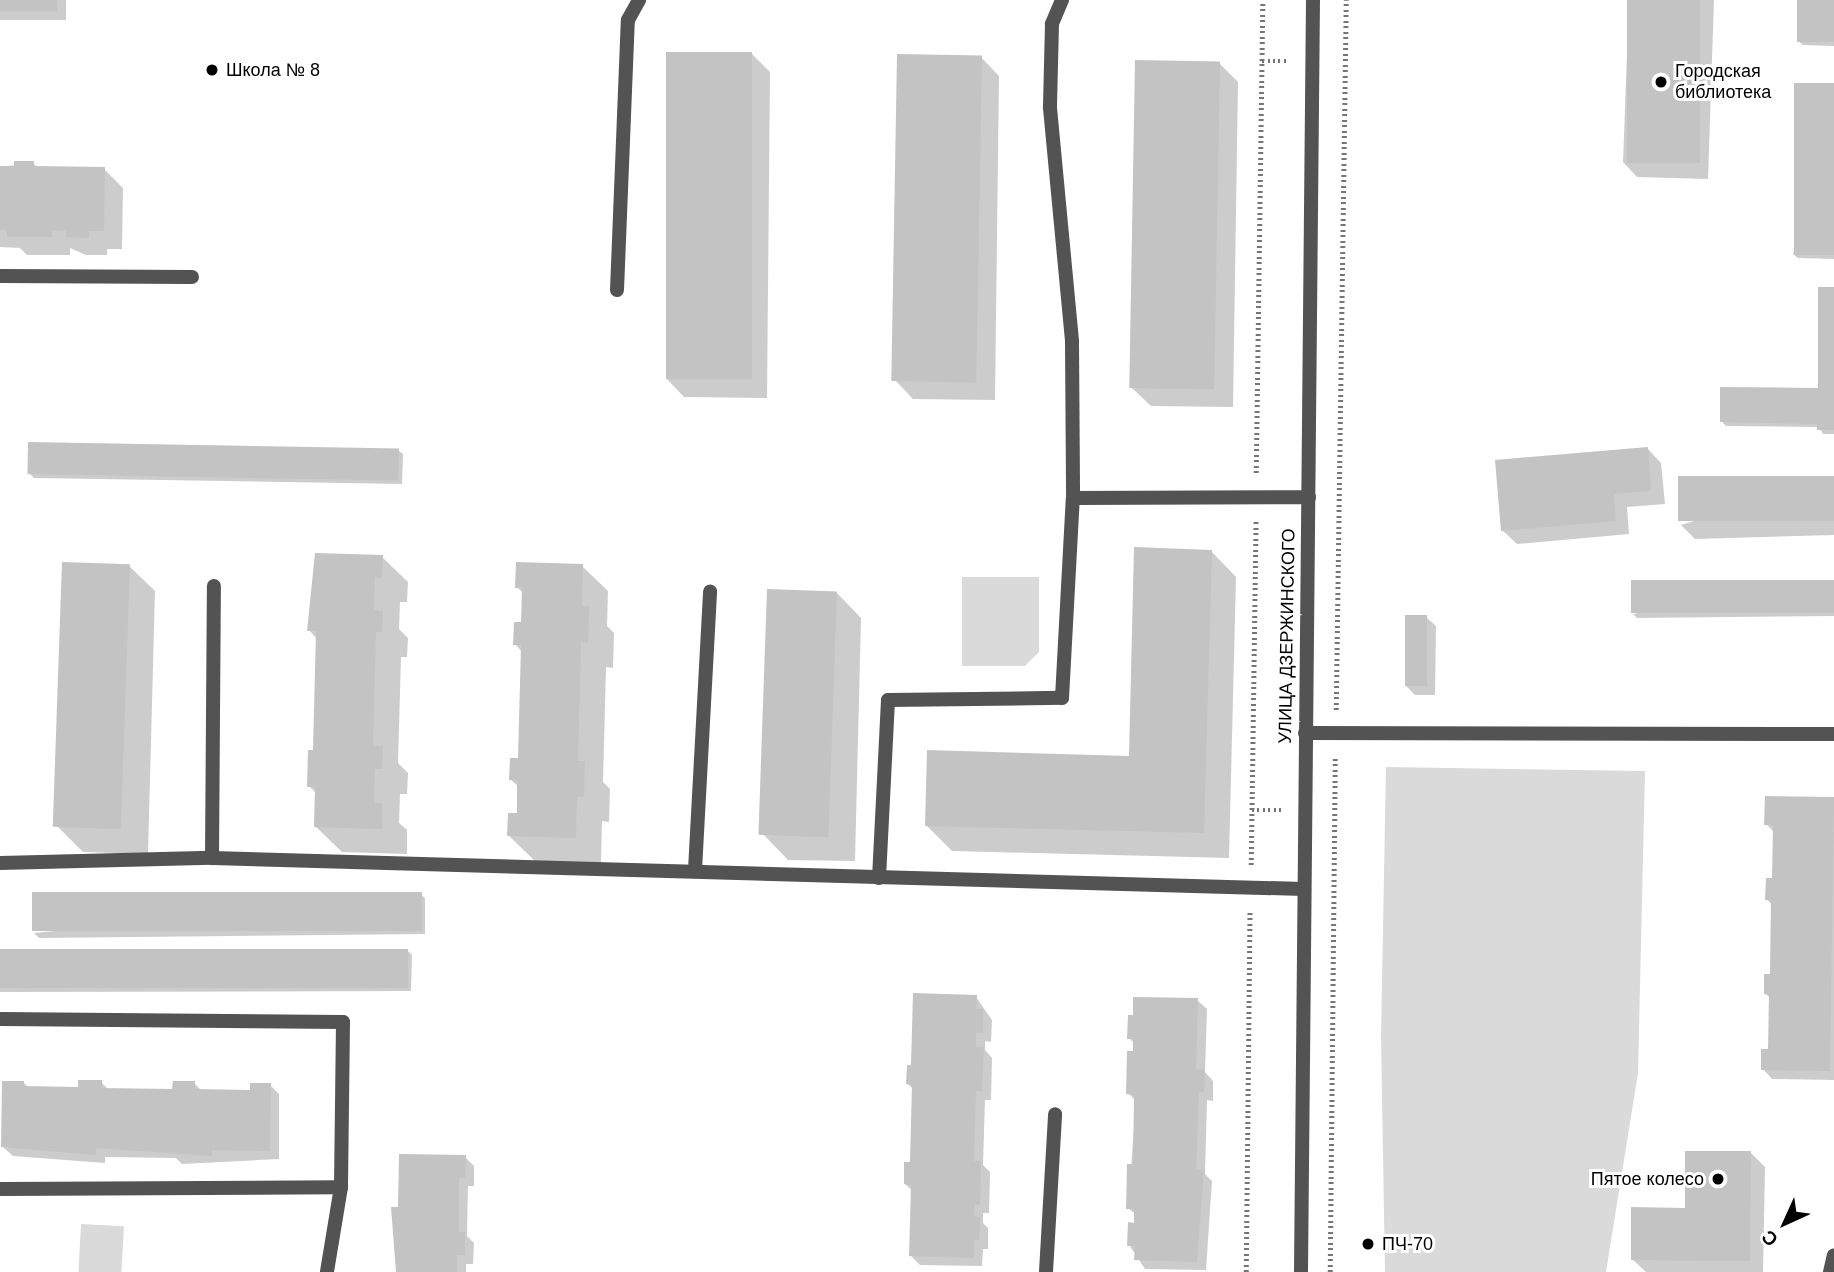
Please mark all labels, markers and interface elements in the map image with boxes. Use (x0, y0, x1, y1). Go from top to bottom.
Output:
place label: Школа № 8 (226, 59, 320, 81)
place label: Городская библиотека (1675, 61, 1771, 104)
marker: Школа № 8 (204, 62, 220, 78)
marker: Городская библиотека (1653, 74, 1669, 90)
street label: УЛИЦА ДЗЕРЖИНСКОГО (1274, 528, 1300, 744)
place label: Пятое колесо (1591, 1168, 1704, 1190)
marker: Пятое колесо (1710, 1171, 1726, 1187)
north arrow (1750, 1188, 1820, 1258)
text: С (1758, 1226, 1782, 1250)
place label: ПЧ-70 (1382, 1233, 1433, 1255)
marker: ПЧ-70 (1360, 1236, 1376, 1252)

